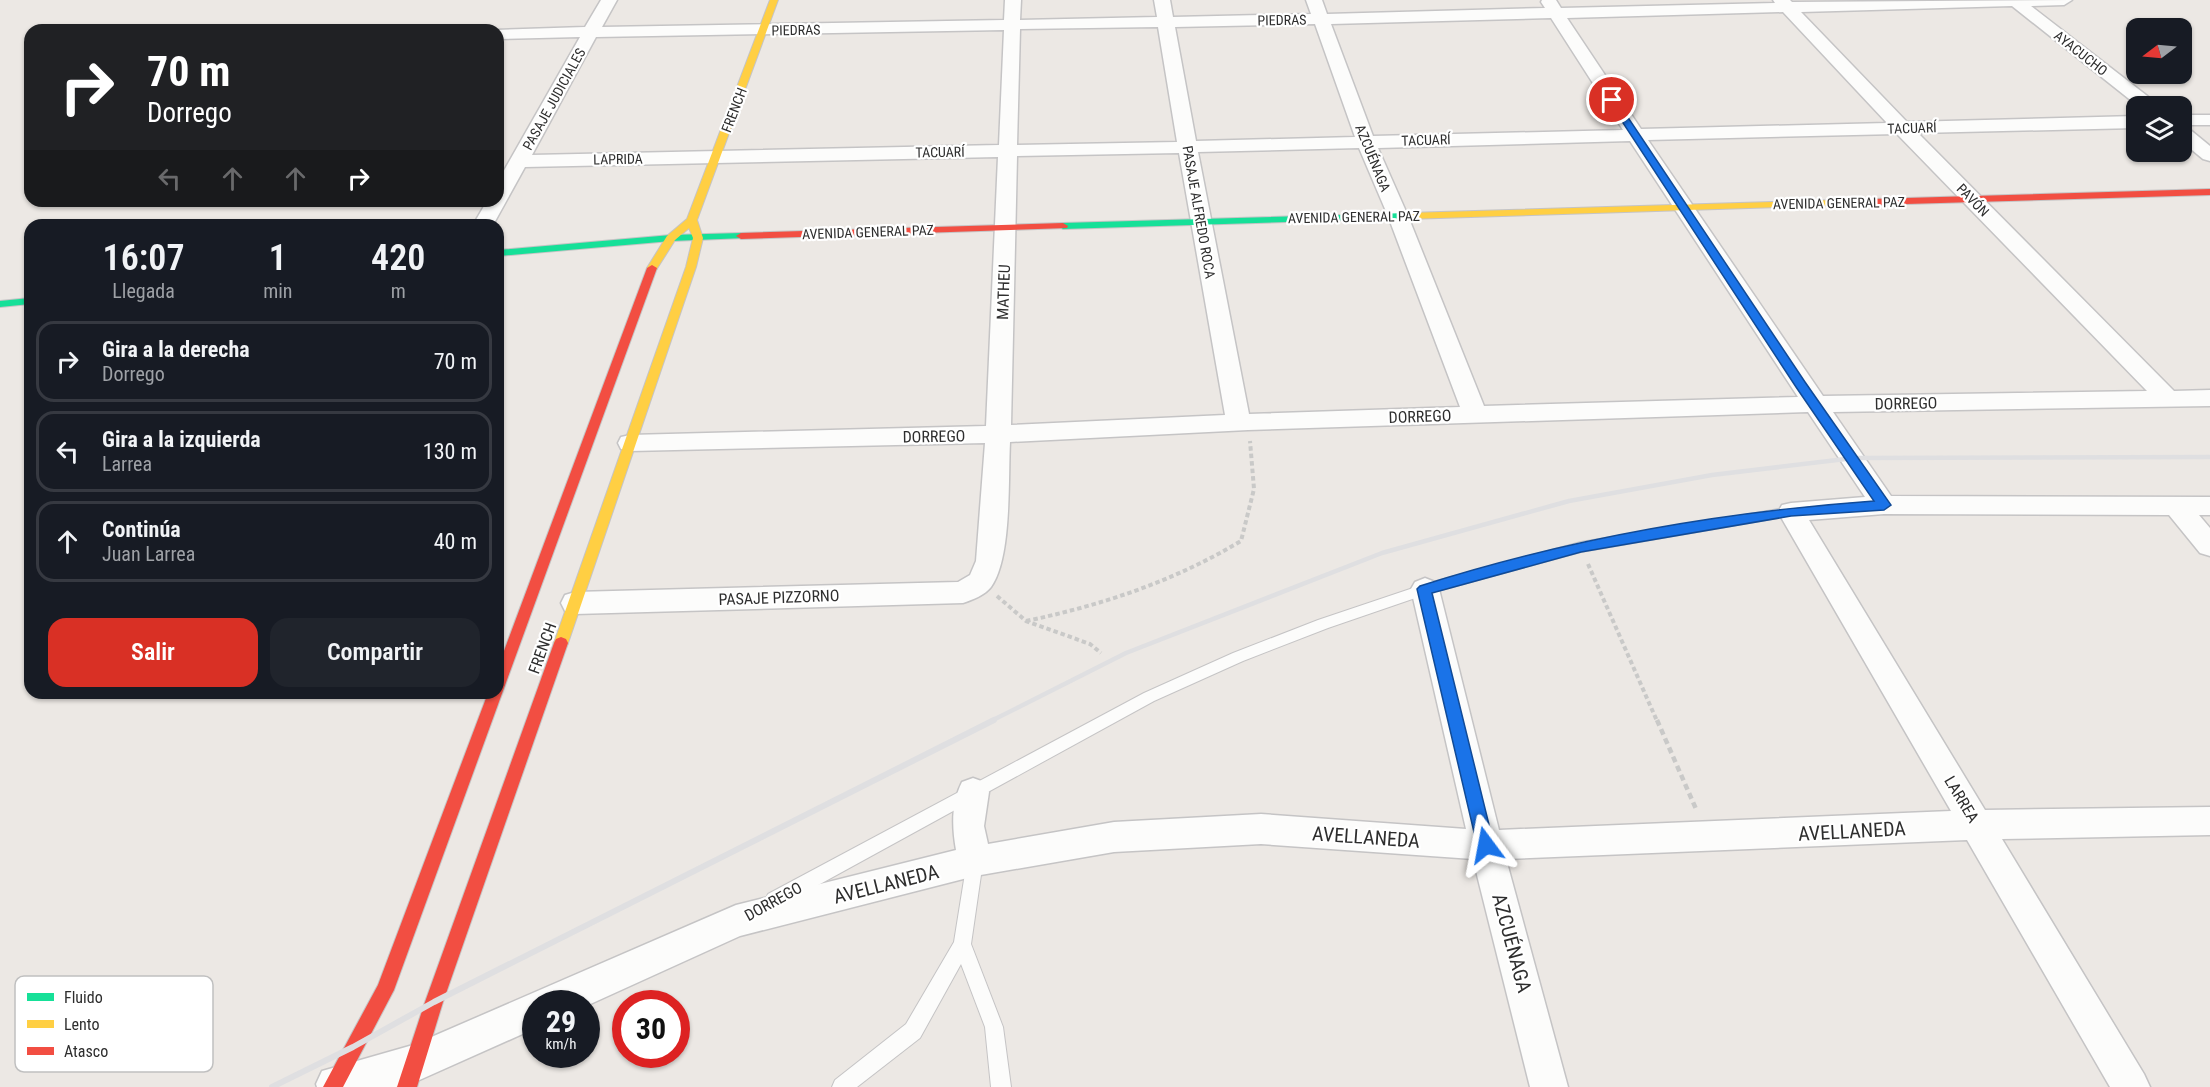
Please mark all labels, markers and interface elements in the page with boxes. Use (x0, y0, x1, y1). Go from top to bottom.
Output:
street label: PIEDRAS (1257, 12, 1307, 28)
north arrow (2126, 18, 2192, 84)
map controls (2126, 18, 2192, 162)
street label: PIEDRAS (771, 22, 821, 38)
street label: AYACUCHO (2051, 27, 2111, 79)
street label: PASAJE JUDICIALES (519, 45, 589, 153)
text: 70 m (147, 47, 230, 96)
icon: right (48, 48, 126, 126)
pin (1586, 74, 1637, 125)
icon: arrive (1595, 83, 1628, 116)
street label: FRENCH (718, 85, 750, 135)
button: layers (2126, 96, 2192, 162)
text: Dorrego (147, 97, 232, 129)
street label: TACUARÍ (1887, 118, 1937, 137)
street label: AZCUÉNAGA (1352, 122, 1395, 194)
street label: TACUARÍ (1401, 130, 1451, 149)
street label: TACUARÍ (915, 143, 965, 160)
street label: PASAJE ALFREDO ROCA (1179, 144, 1219, 280)
street label: LAPRIDA (593, 151, 643, 167)
icon: left (153, 162, 186, 195)
icon: ahead (216, 162, 249, 195)
icon: ahead (279, 162, 312, 195)
icon: right (342, 162, 375, 195)
street label: PAVÓN (1954, 180, 1993, 220)
street label: AVENIDA GENERAL PAZ (1773, 194, 1905, 212)
street label: AVENIDA GENERAL PAZ (1288, 208, 1420, 226)
street label: AVENIDA GENERAL PAZ (802, 222, 934, 242)
text: 16:07 (103, 237, 185, 279)
text: 1 (269, 237, 287, 279)
text: 420 (371, 237, 425, 279)
street label: MATHEU (993, 264, 1014, 320)
text: Llegada (112, 279, 175, 303)
text: min (263, 279, 292, 303)
text: m (391, 279, 406, 303)
text: Gira a la derecha (102, 337, 250, 362)
icon: right (51, 345, 84, 378)
text: 70 m (434, 349, 477, 374)
text: Dorrego (102, 362, 165, 386)
street label: DORREGO (1874, 393, 1938, 414)
street label: DORREGO (1388, 406, 1452, 427)
street label: DORREGO (902, 426, 966, 447)
text: Gira a la izquierda (102, 427, 261, 452)
icon: left (51, 435, 84, 468)
text: 130 m (423, 439, 477, 464)
text: Larrea (102, 452, 152, 476)
text: Continúa (102, 517, 181, 542)
icon: ahead (51, 525, 84, 558)
text: 40 m (434, 529, 477, 554)
text: Juan Larrea (102, 542, 195, 566)
street label: PASAJE PIZZORNO (718, 586, 840, 609)
button: Salir (48, 618, 258, 687)
button: Compartir (270, 618, 480, 687)
street label: FRENCH (524, 620, 560, 676)
street label: LARREA (1940, 772, 1983, 826)
position arrow (1454, 813, 1518, 877)
street label: AVELLANEDA (1798, 816, 1907, 846)
street label: AVELLANEDA (1311, 821, 1421, 853)
street label: AVELLANEDA (831, 859, 942, 909)
street label: DORREGO (741, 878, 805, 925)
street label: AZCUÉNAGA (1487, 891, 1537, 996)
legend (15, 976, 213, 1072)
text: Fluido (64, 988, 103, 1007)
speed limit sign: 30 (612, 990, 690, 1068)
text: 29 (546, 1004, 576, 1039)
text: Lento (64, 1015, 99, 1034)
text: km/h (546, 1035, 576, 1053)
text: Atasco (64, 1042, 108, 1061)

